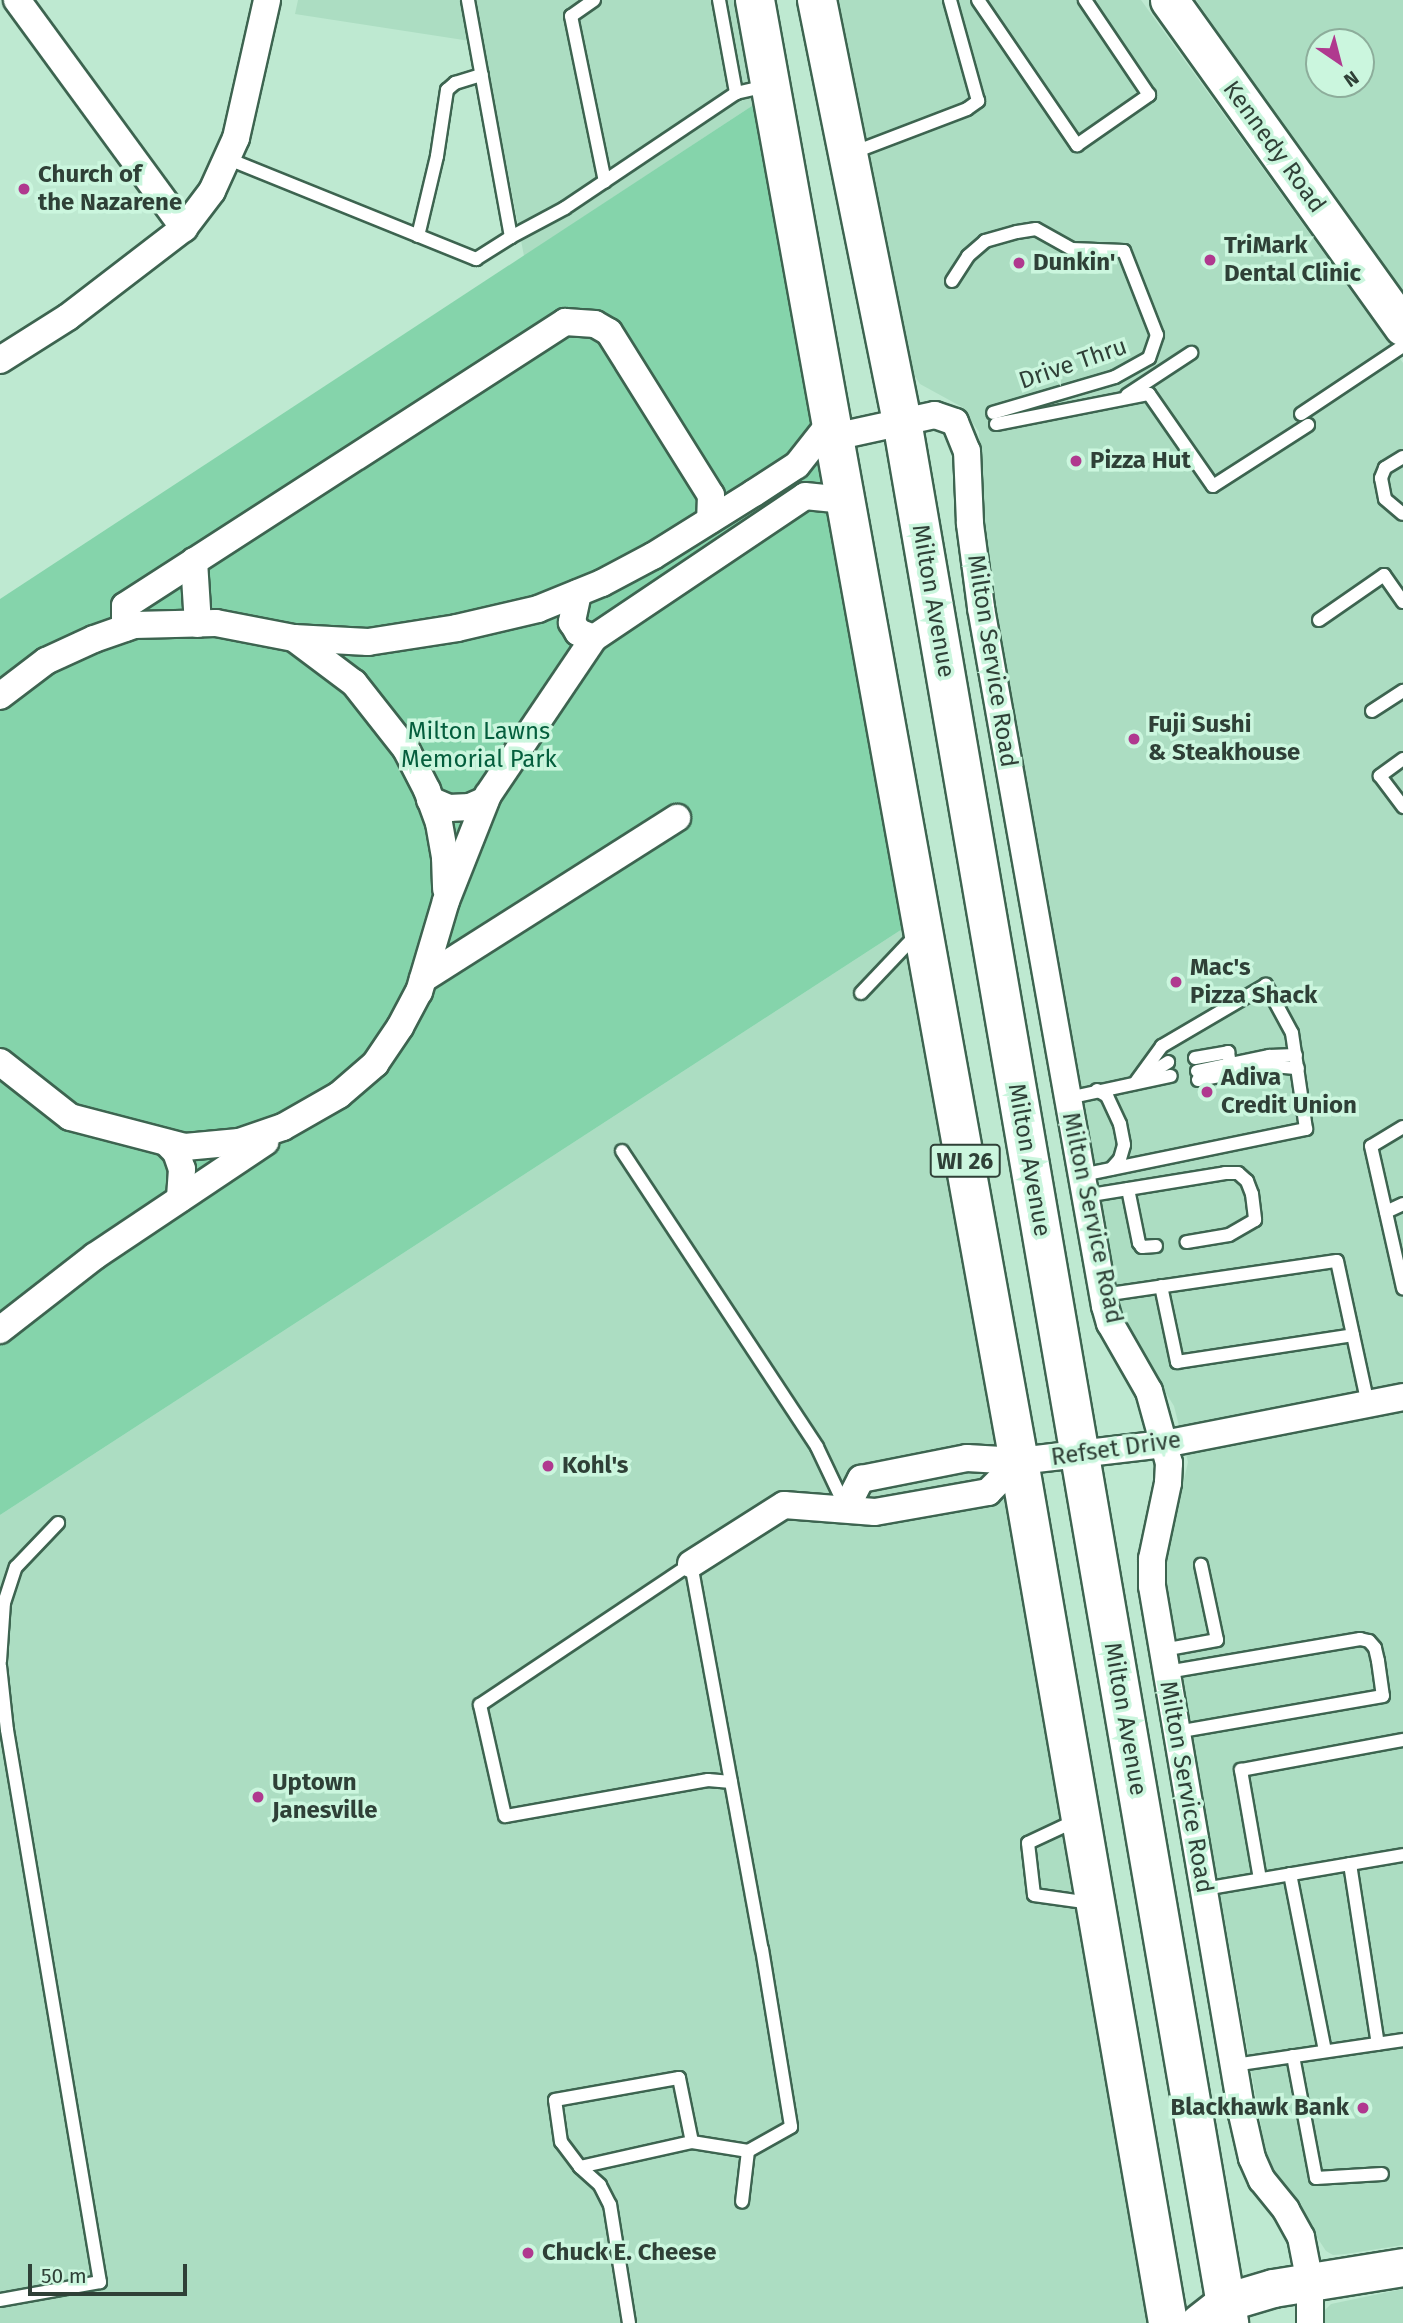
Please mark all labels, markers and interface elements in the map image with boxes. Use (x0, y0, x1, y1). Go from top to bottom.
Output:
north arrow (1305, 28, 1375, 98)
text: N (1339, 66, 1363, 92)
street label: Kennedy Road (1217, 75, 1331, 219)
place label: Church of the Nazarene (38, 161, 182, 217)
marker: Church of the Nazarene (16, 181, 32, 197)
place label: TriMark Dental Clinic (1224, 232, 1361, 288)
place label: Dunkin' (1033, 249, 1116, 277)
marker: TriMark Dental Clinic (1202, 252, 1218, 268)
marker: Dunkin' (1011, 255, 1027, 271)
street label: Drive Thru (1015, 332, 1131, 396)
place label: Pizza Hut (1090, 447, 1191, 475)
marker: Pizza Hut (1068, 453, 1084, 469)
street label: Milton Avenue (905, 522, 961, 680)
street label: Milton Service Road (961, 553, 1023, 769)
place label: Fuji Sushi & Steakhouse (1148, 711, 1300, 767)
park label: Milton Lawns Memorial Park (401, 718, 557, 774)
marker: Fuji Sushi & Steakhouse (1126, 731, 1142, 747)
place label: Mac's Pizza Shack (1190, 954, 1317, 1010)
marker: Mac's Pizza Shack (1168, 974, 1184, 990)
place label: Adiva Credit Union (1221, 1064, 1357, 1120)
street label: Milton Avenue (1001, 1081, 1057, 1239)
marker: Adiva Credit Union (1199, 1084, 1215, 1100)
street label: Milton Service Road (1056, 1110, 1128, 1326)
road number: WI 26 (928, 1142, 1002, 1180)
street label: Refset Drive (1049, 1426, 1183, 1472)
place label: Kohl's (562, 1452, 628, 1480)
marker: Kohl's (540, 1458, 556, 1474)
street label: Milton Avenue (1097, 1640, 1153, 1798)
street label: Milton Service Road (1153, 1679, 1219, 1895)
place label: Uptown Janesville (272, 1769, 377, 1825)
marker: Uptown Janesville (250, 1789, 266, 1805)
place label: Blackhawk Bank (1170, 2094, 1349, 2122)
marker: Blackhawk Bank (1355, 2100, 1371, 2116)
place label: Chuck E. Cheese (542, 2239, 716, 2267)
marker: Chuck E. Cheese (520, 2245, 536, 2261)
scale bar (32, 2250, 191, 2294)
text: 50 m (41, 2263, 87, 2289)

